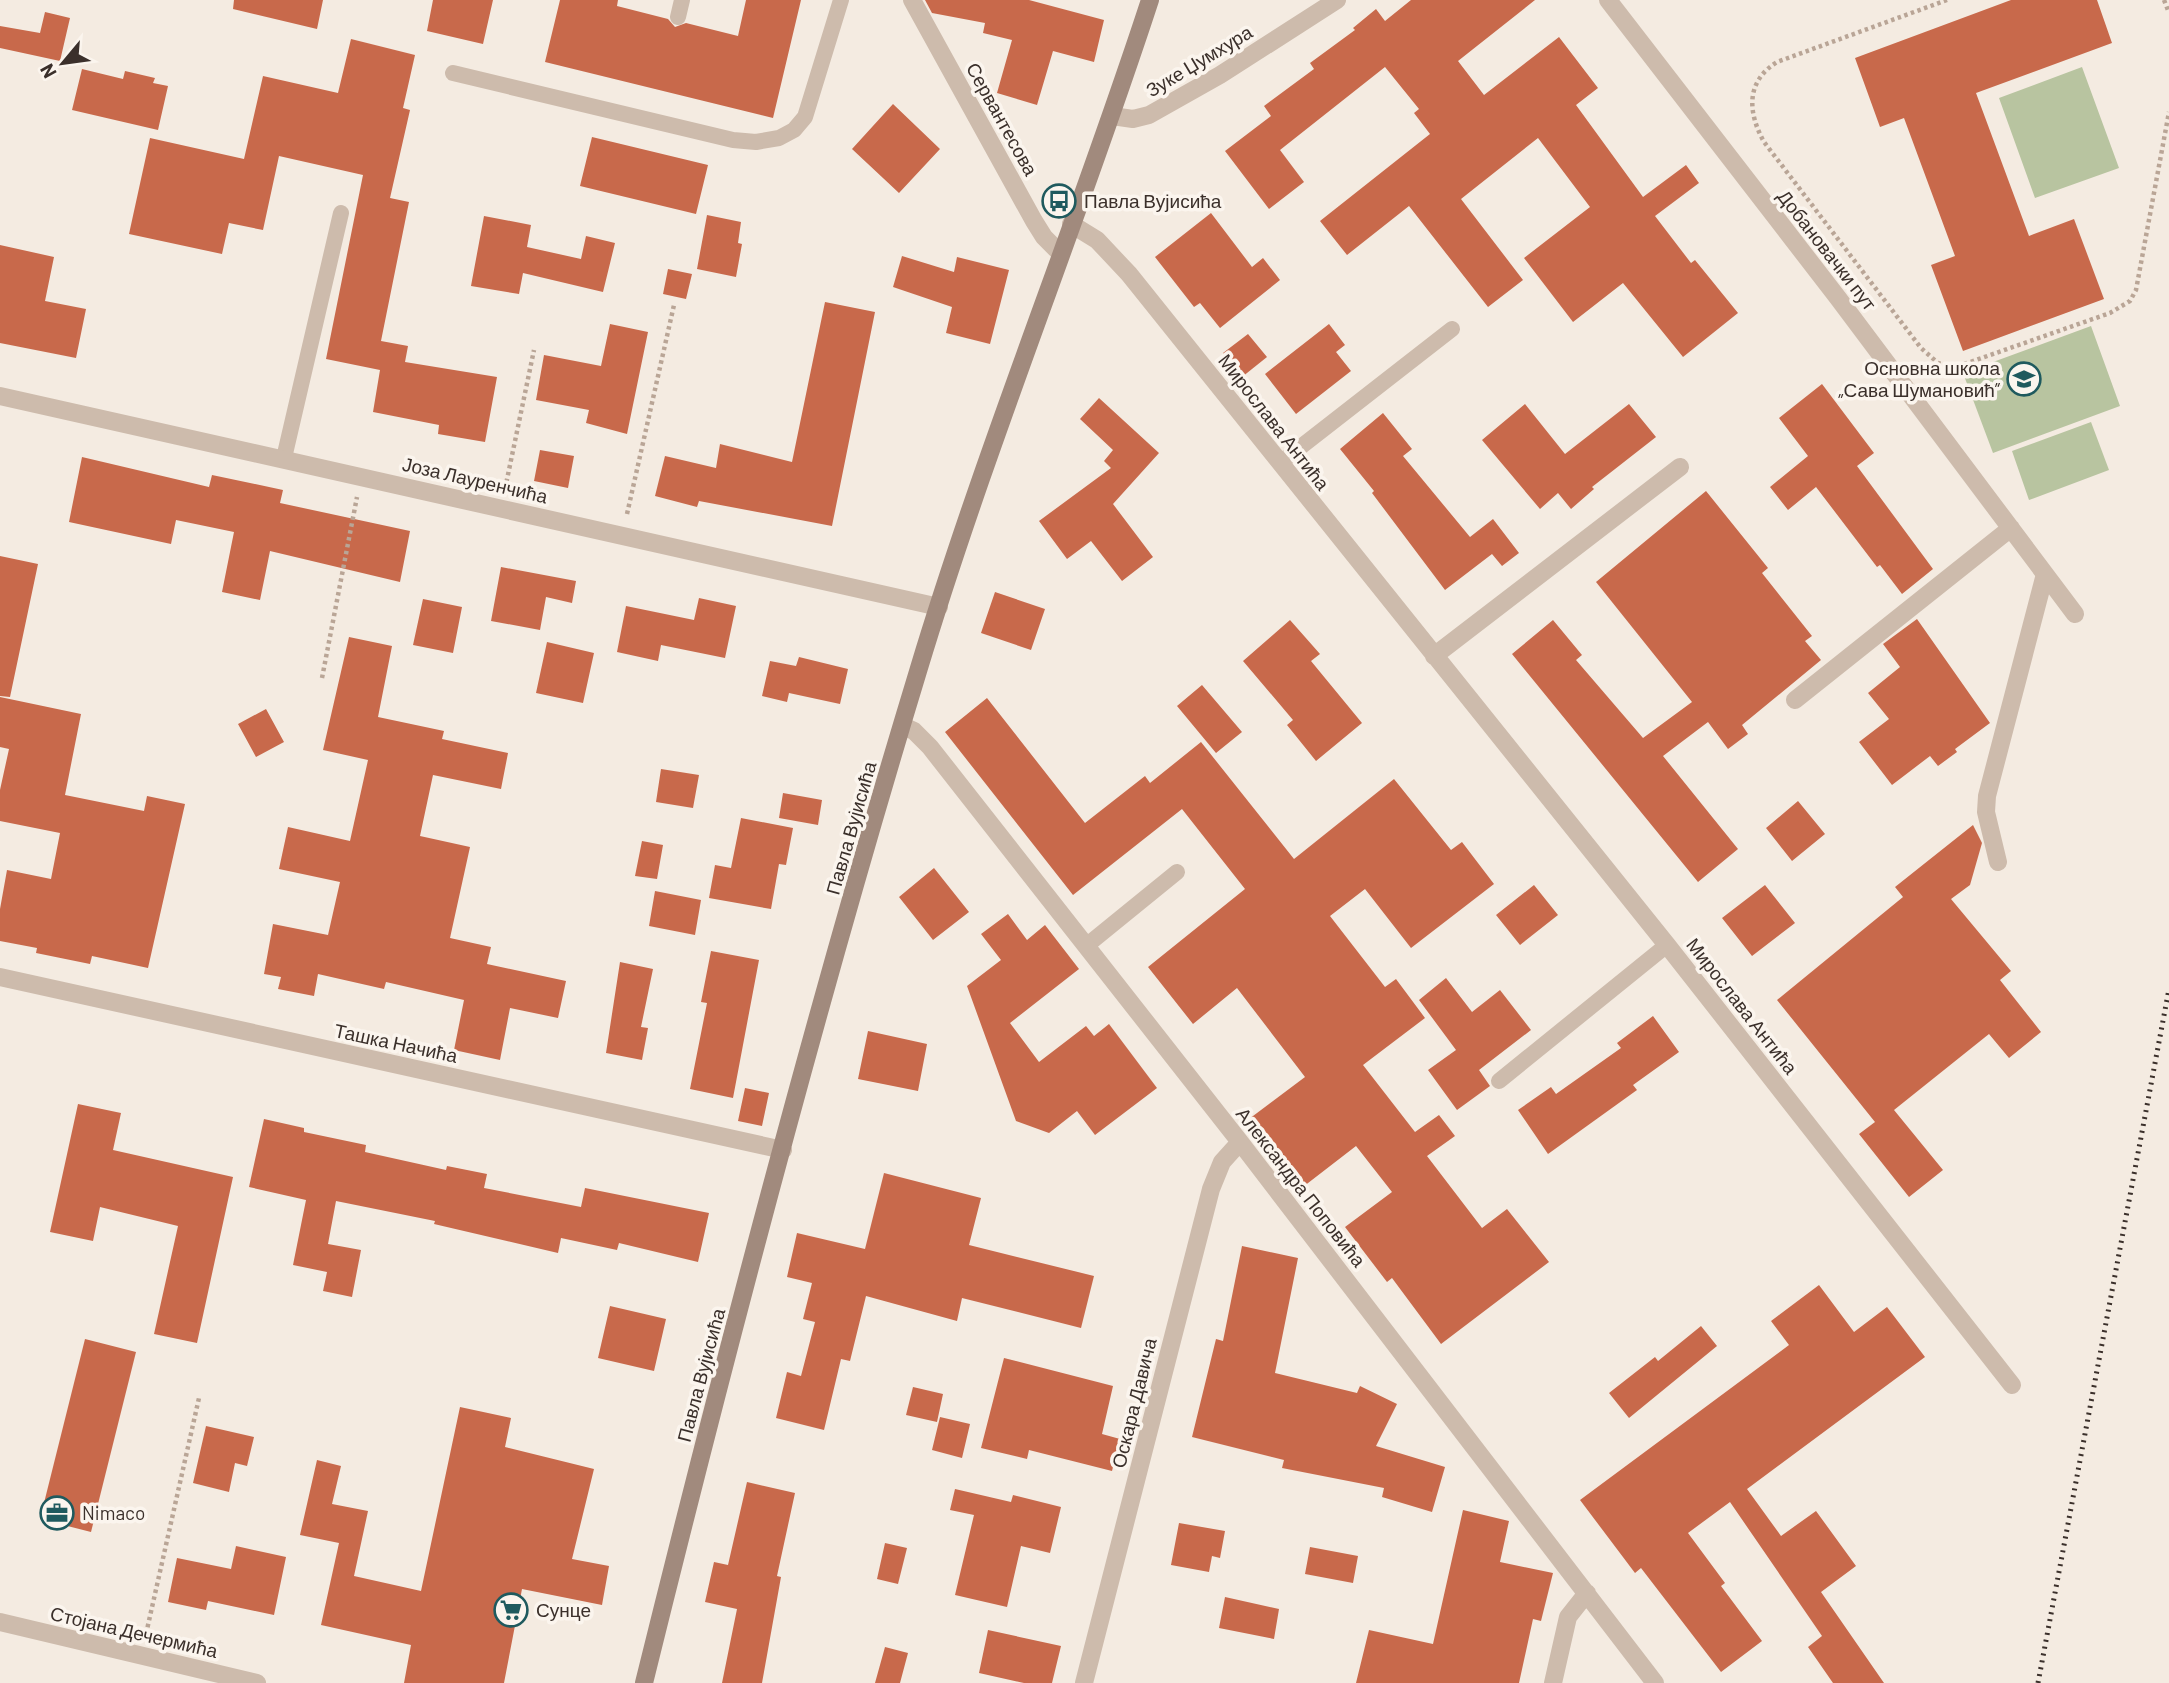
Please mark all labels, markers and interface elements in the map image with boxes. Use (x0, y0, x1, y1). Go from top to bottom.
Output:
street label: Зуке Џумхура (1141, 20, 1256, 101)
north arrow (28, 28, 98, 98)
street label: Сервантесова (962, 58, 1043, 180)
text: N (35, 60, 61, 83)
bus stop icon: Павла Вујисића (1040, 182, 1078, 220)
street label: Добановачки пут (1773, 185, 1882, 315)
place label: Павла Вујисића (1084, 189, 1222, 212)
street label: Мирослава Антића (1214, 349, 1335, 495)
place label: Основна школа „Сава Шумановић” (1838, 356, 2001, 401)
school or university icon: Основна школа „Сава Шумановић” (2005, 360, 2043, 398)
street label: Јоза Лауренчића (400, 452, 550, 507)
street label: Павла Вујисића (821, 758, 881, 897)
street label: Мирослава Антића (1682, 933, 1803, 1079)
street label: Ташка Начића (332, 1018, 460, 1067)
street label: Александра Поповића (1232, 1102, 1371, 1271)
street label: Павла Вујисића (672, 1305, 730, 1444)
street label: Оскара Давича (1106, 1335, 1161, 1470)
office icon: Nimaco (38, 1494, 76, 1532)
place label: Nimaco (82, 1501, 145, 1524)
supermarket icon: Сунце (492, 1591, 530, 1629)
place label: Сунце (536, 1598, 591, 1621)
street label: Стојана Дечермића (48, 1601, 220, 1662)

